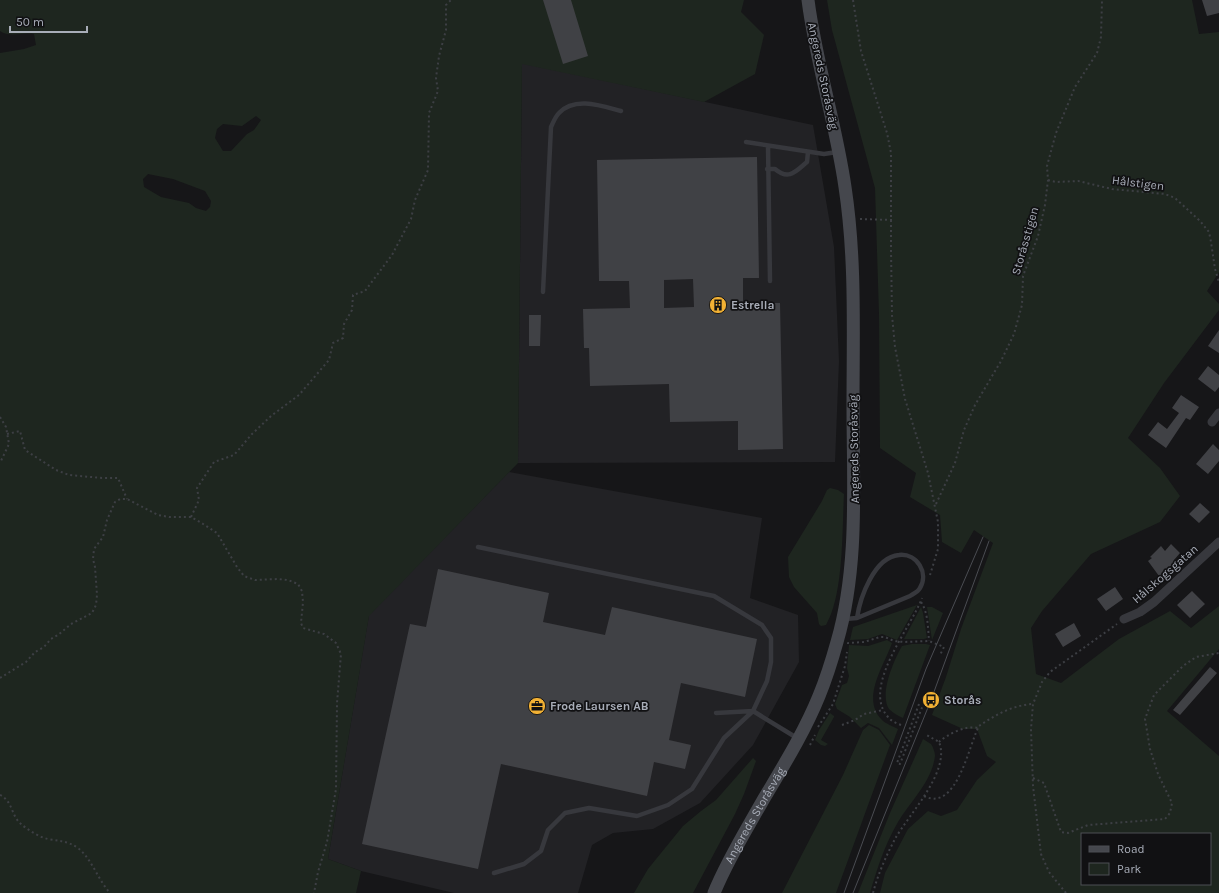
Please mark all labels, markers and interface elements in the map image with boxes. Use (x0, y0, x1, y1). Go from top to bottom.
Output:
scale bar (10, 8, 87, 34)
text: 50 m (16, 15, 44, 29)
street label: Angereds Storåsväg (805, 21, 841, 131)
street label: Hålstigen (1111, 173, 1165, 193)
street label: Storåsstigen (1009, 205, 1041, 277)
building icon: Estrella (708, 295, 728, 315)
place label: Estrella (731, 298, 775, 312)
street label: Angereds Storåsväg (846, 394, 862, 504)
street label: Hålskogsgatan (1129, 542, 1201, 606)
bus stop icon: Storås (921, 690, 941, 710)
place label: Storås (944, 693, 981, 707)
office icon: Frode Laursen AB (527, 696, 547, 716)
place label: Frode Laursen AB (550, 699, 649, 713)
street label: Angereds Storåsväg (722, 764, 788, 866)
legend (1081, 833, 1211, 885)
text: Road (1117, 842, 1145, 856)
text: Park (1117, 862, 1142, 876)

